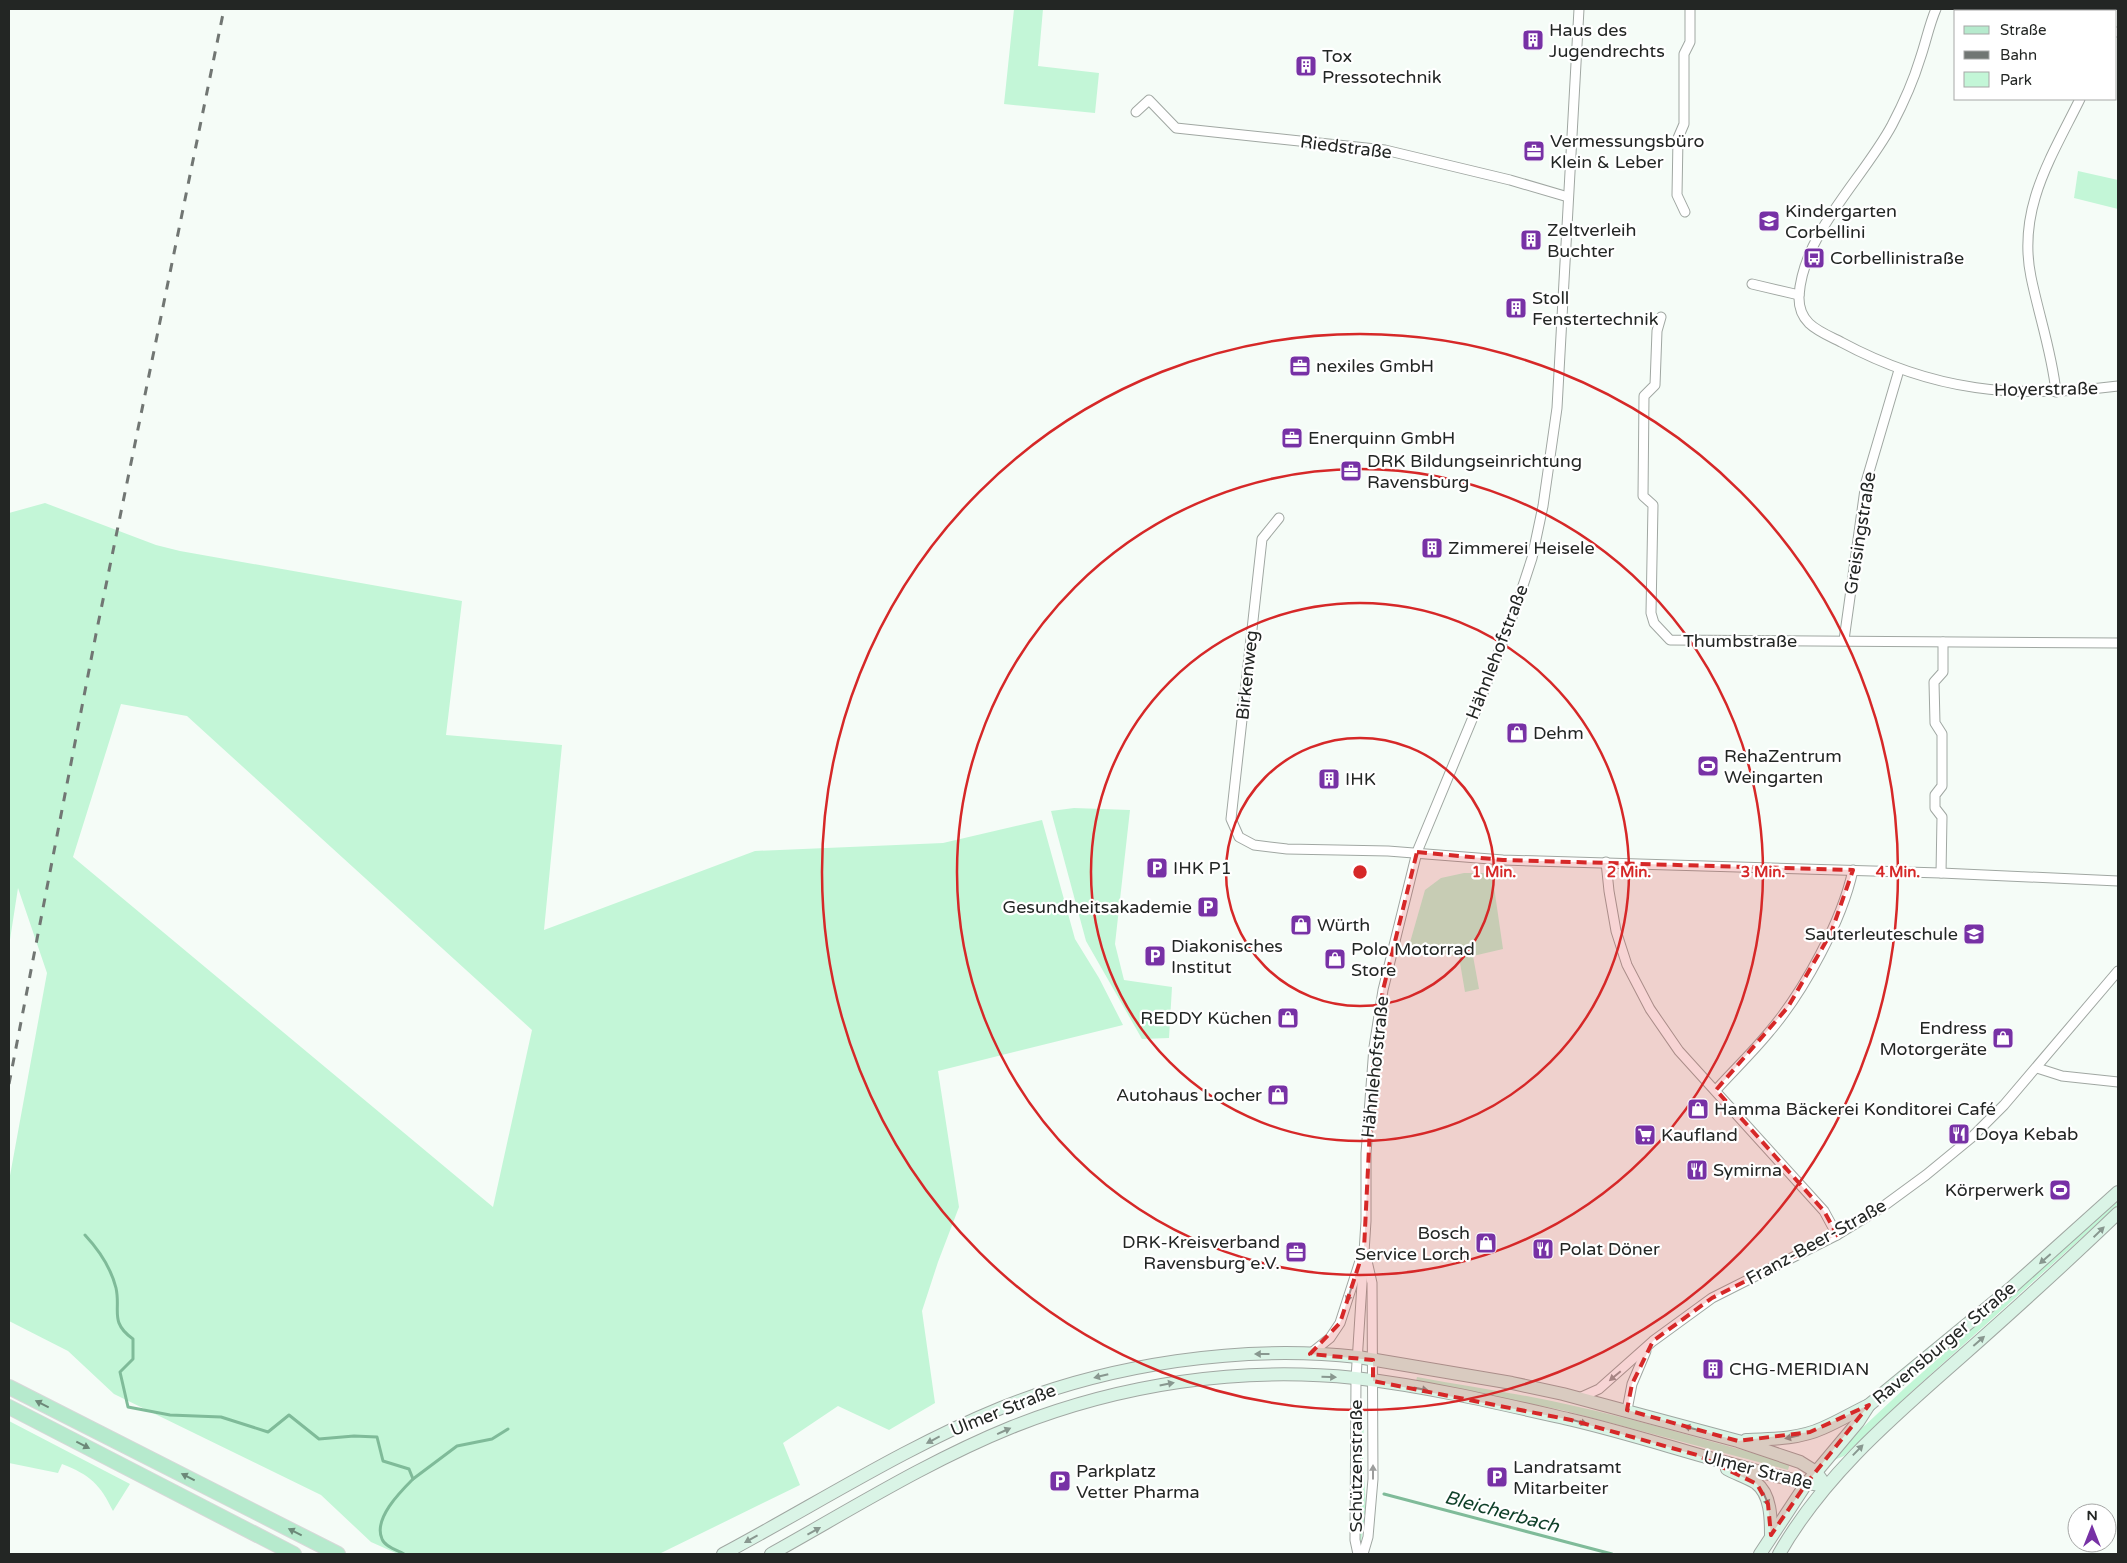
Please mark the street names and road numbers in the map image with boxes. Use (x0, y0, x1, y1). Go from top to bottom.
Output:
street label: Riedstraße (1299, 130, 1393, 164)
street label: Hoyerstraße (1994, 377, 2098, 401)
street label: Greisingstraße (1839, 470, 1881, 596)
street label: Hähnlehofstraße (1461, 582, 1533, 722)
street label: Birkenweg (1231, 629, 1263, 721)
street label: Thumbstraße (1683, 630, 1797, 652)
street label: Hähnlehofstraße (1357, 995, 1393, 1139)
street label: Franz-Beer-Straße (1742, 1194, 1890, 1290)
street label: Ravensburger Straße (1868, 1277, 2020, 1409)
street label: Ulmer Straße (947, 1379, 1059, 1441)
street label: Schützenstraße (1345, 1399, 1367, 1533)
street label: Ulmer Straße (1701, 1446, 1815, 1494)

